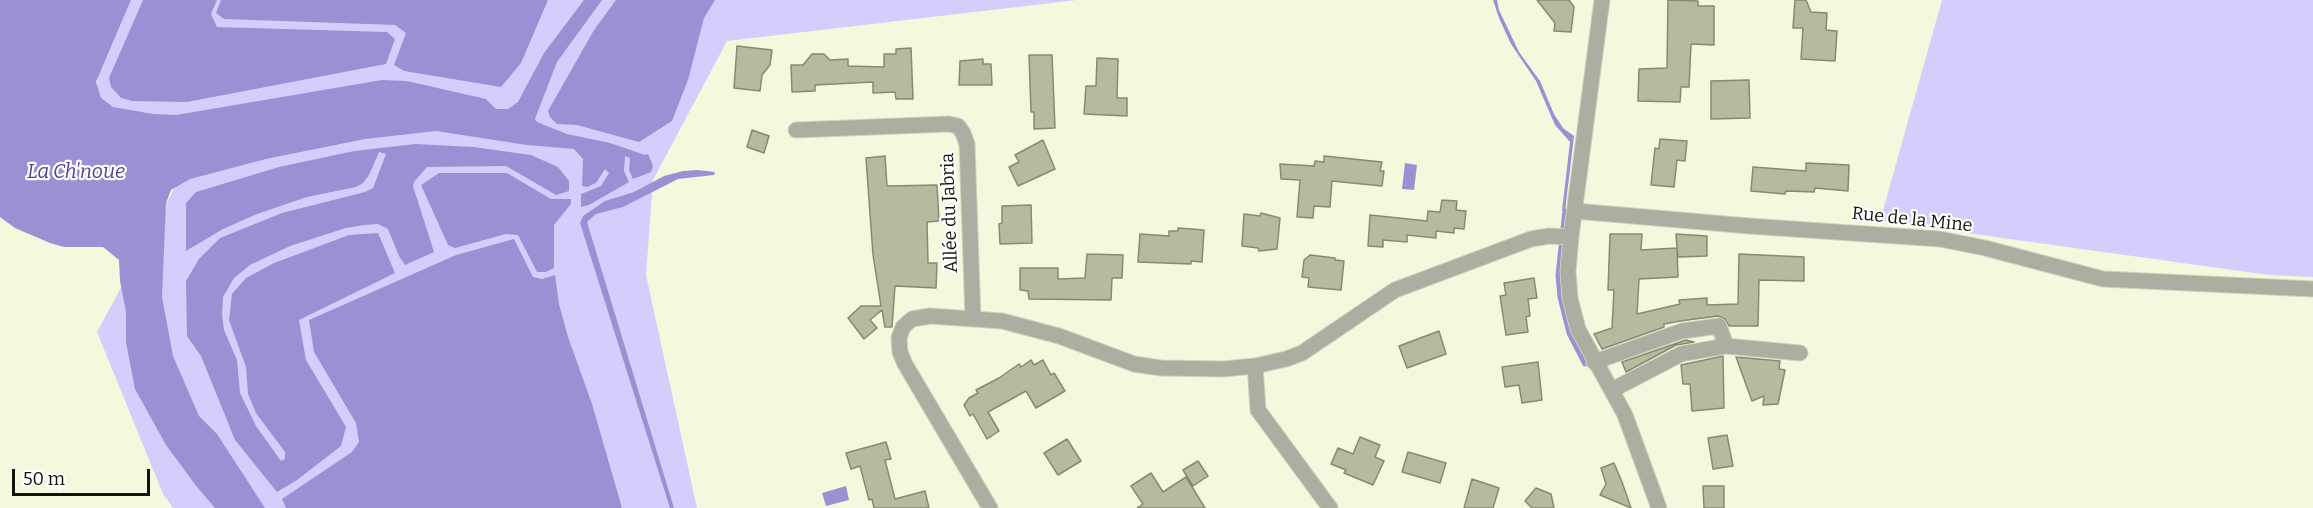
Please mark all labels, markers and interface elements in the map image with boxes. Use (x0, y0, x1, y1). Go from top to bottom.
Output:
street label: Allée du Jabria (937, 153, 963, 273)
water label: La Ch'noue (27, 160, 125, 184)
street label: Rue de la Mine (1851, 203, 1973, 237)
scale bar (15, 457, 153, 495)
text: 50 m (23, 468, 65, 490)

